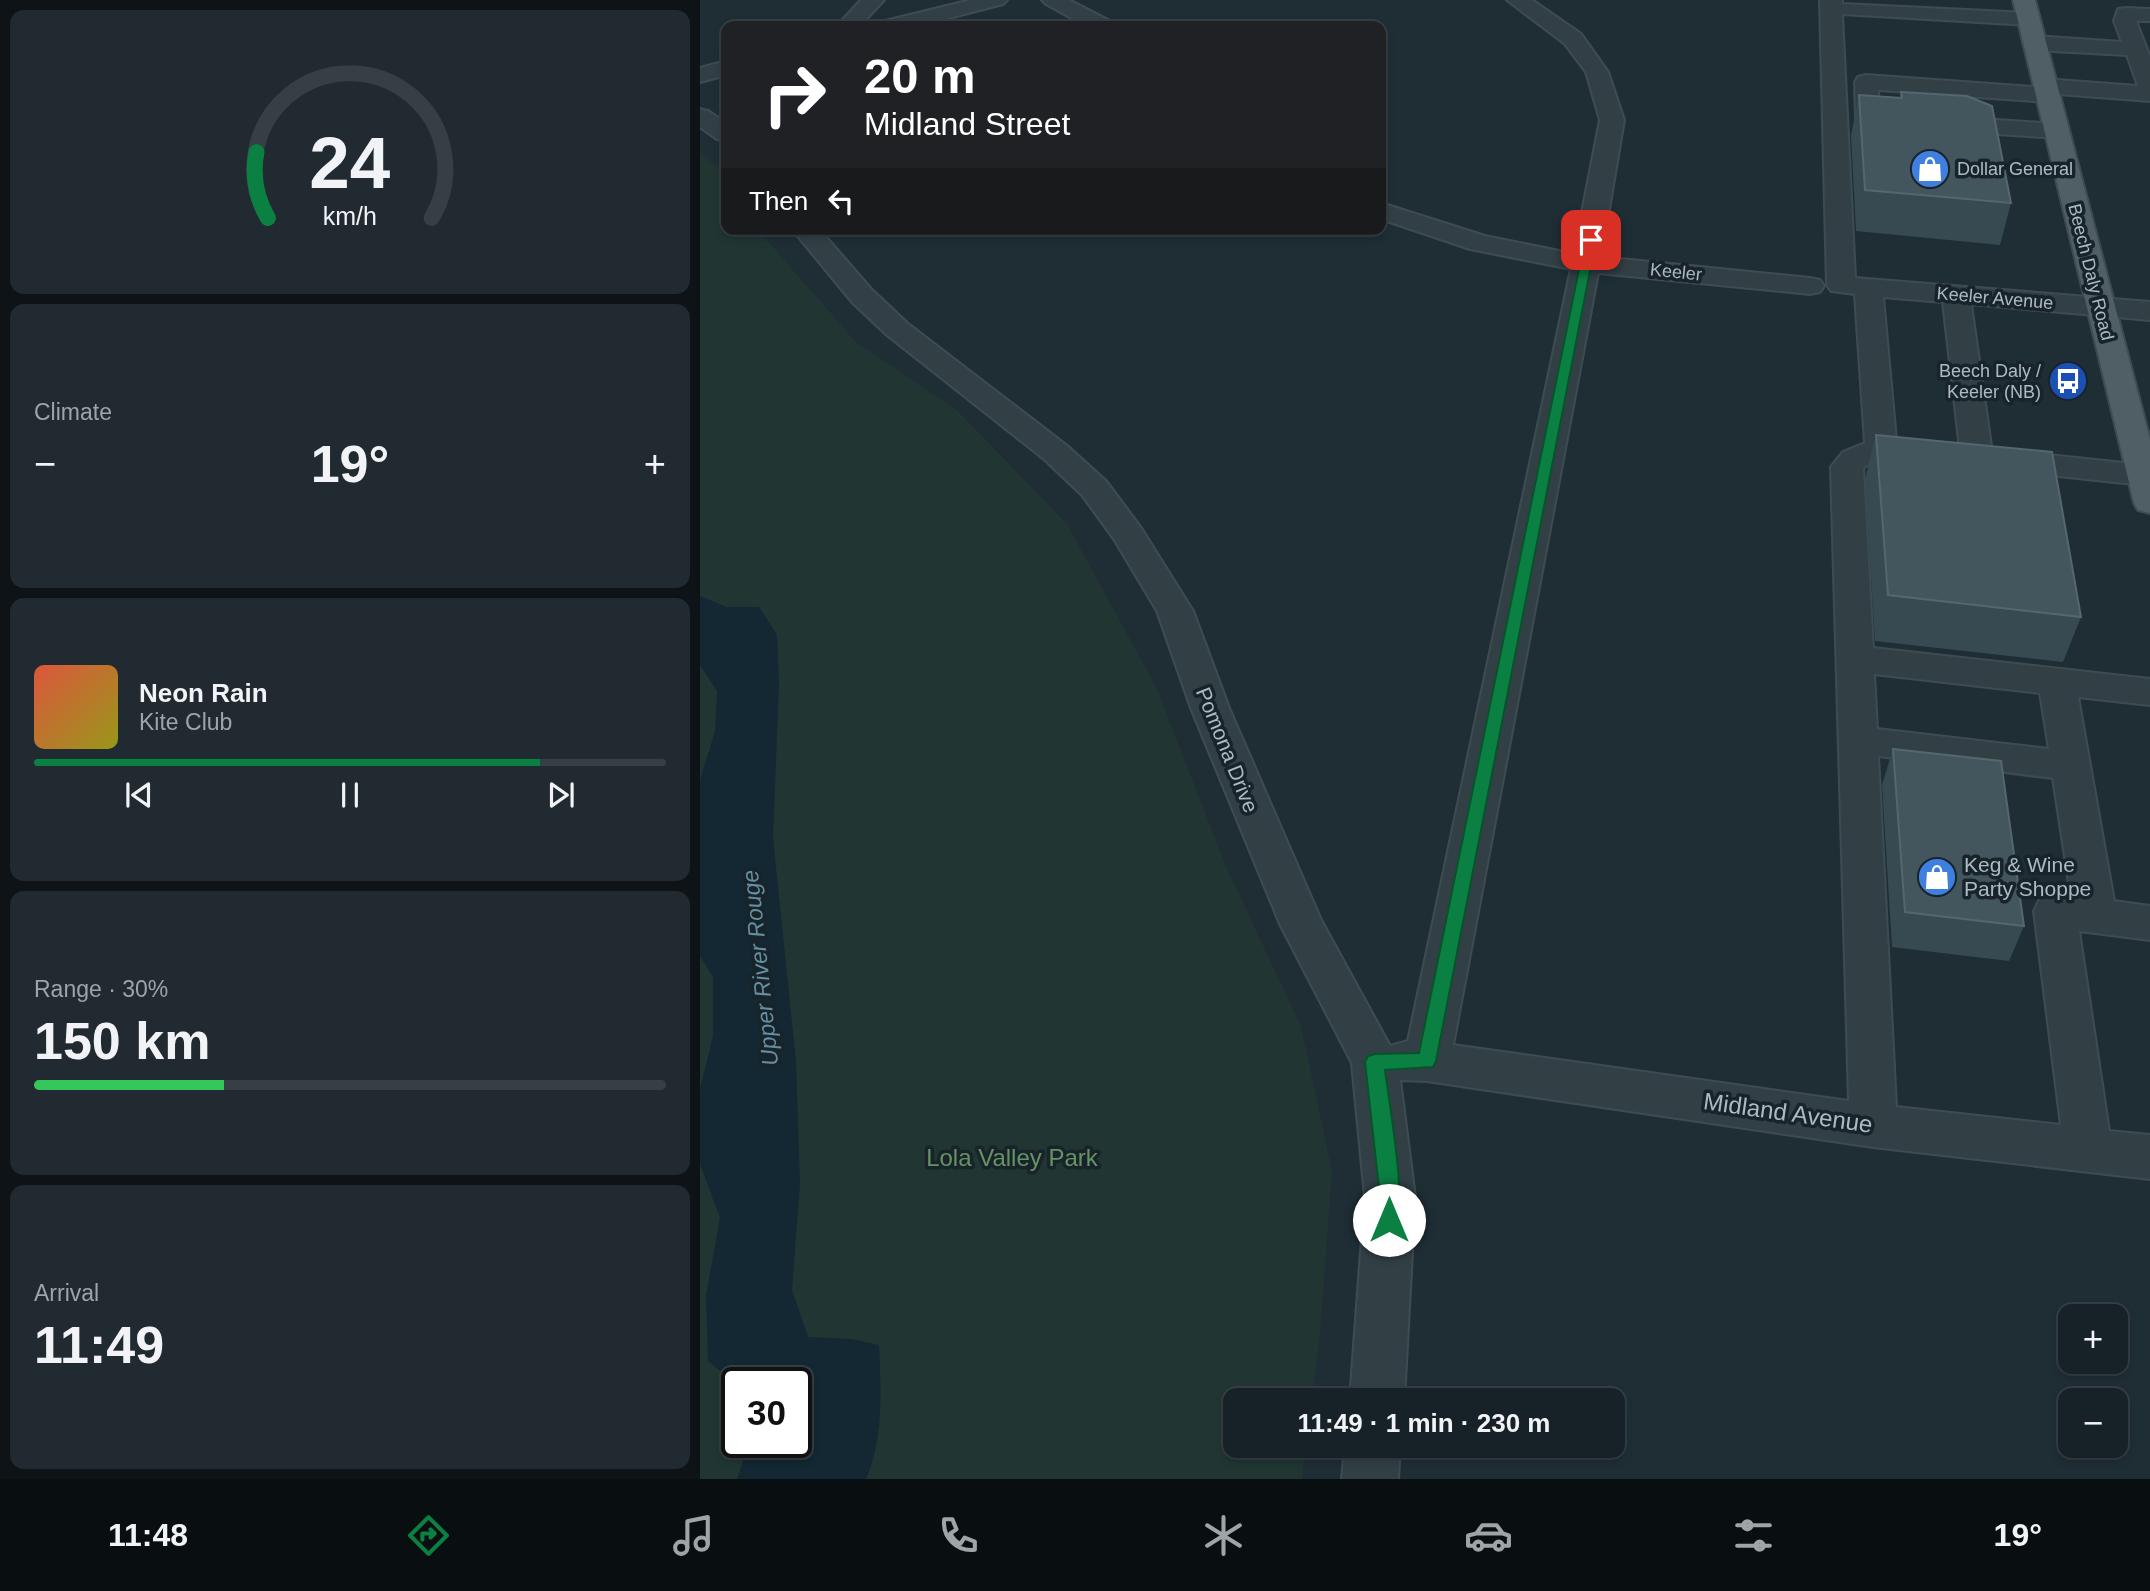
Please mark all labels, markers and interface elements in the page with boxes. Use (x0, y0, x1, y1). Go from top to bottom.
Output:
icon: right (749, 49, 840, 140)
text: 20 m (864, 49, 976, 103)
text: Midland Street (864, 106, 1070, 142)
text: 24 (310, 122, 391, 203)
shop icon: Dollar General (1909, 148, 1951, 190)
place label: Dollar General (1957, 159, 2073, 179)
icon: left (822, 182, 860, 220)
text: Then (749, 186, 808, 216)
text: km/h (323, 202, 377, 230)
street label: Beech Daly Road (2064, 202, 2118, 342)
pin (1561, 210, 1621, 270)
icon: arrive (1572, 221, 1610, 259)
street label: Keeler (1649, 259, 1703, 285)
street label: Keeler Avenue (1936, 283, 2054, 313)
bus stop icon: Beech Daly / Keeler (NB) (2047, 360, 2089, 402)
place label: Beech Daly / Keeler (NB) (1939, 361, 2041, 402)
text: Climate (34, 399, 112, 425)
text: 19° (311, 435, 389, 493)
text: − (34, 443, 56, 485)
text: + (644, 443, 666, 485)
text: Neon Rain (139, 678, 268, 708)
street label: Pomona Drive (1192, 684, 1263, 816)
text: Kite Club (139, 709, 232, 735)
icon: previous (120, 776, 158, 814)
icon: pause (331, 776, 369, 814)
icon: next (542, 776, 580, 814)
place label: Keg & Wine Party Shoppe (1964, 853, 2091, 900)
shop icon: Keg & Wine Party Shoppe (1916, 856, 1958, 898)
water label: Upper River Rouge (737, 869, 783, 1067)
text: Range · 30% (34, 976, 168, 1002)
text: 150 km (34, 1012, 210, 1070)
street label: Midland Avenue (1702, 1087, 1874, 1138)
park label: Lola Valley Park (926, 1144, 1099, 1171)
position arrow (1352, 1183, 1426, 1257)
text: Arrival (34, 1280, 99, 1306)
map controls (2058, 1304, 2128, 1458)
button: + (2058, 1304, 2128, 1374)
text: 11:49 (34, 1316, 164, 1374)
speed limit sign: 30 (721, 1367, 812, 1458)
button: − (2058, 1388, 2128, 1458)
text: 11:49 · 1 min · 230 m (1298, 1408, 1550, 1438)
icon: directions (404, 1511, 453, 1560)
icon: music (669, 1511, 718, 1560)
icon: phone (934, 1511, 983, 1560)
icon: climate (1199, 1511, 1248, 1560)
icon: car (1464, 1511, 1513, 1560)
icon: filters (1729, 1511, 1778, 1560)
text: 11:48 (108, 1517, 188, 1553)
text: 19° (1994, 1517, 2042, 1553)

